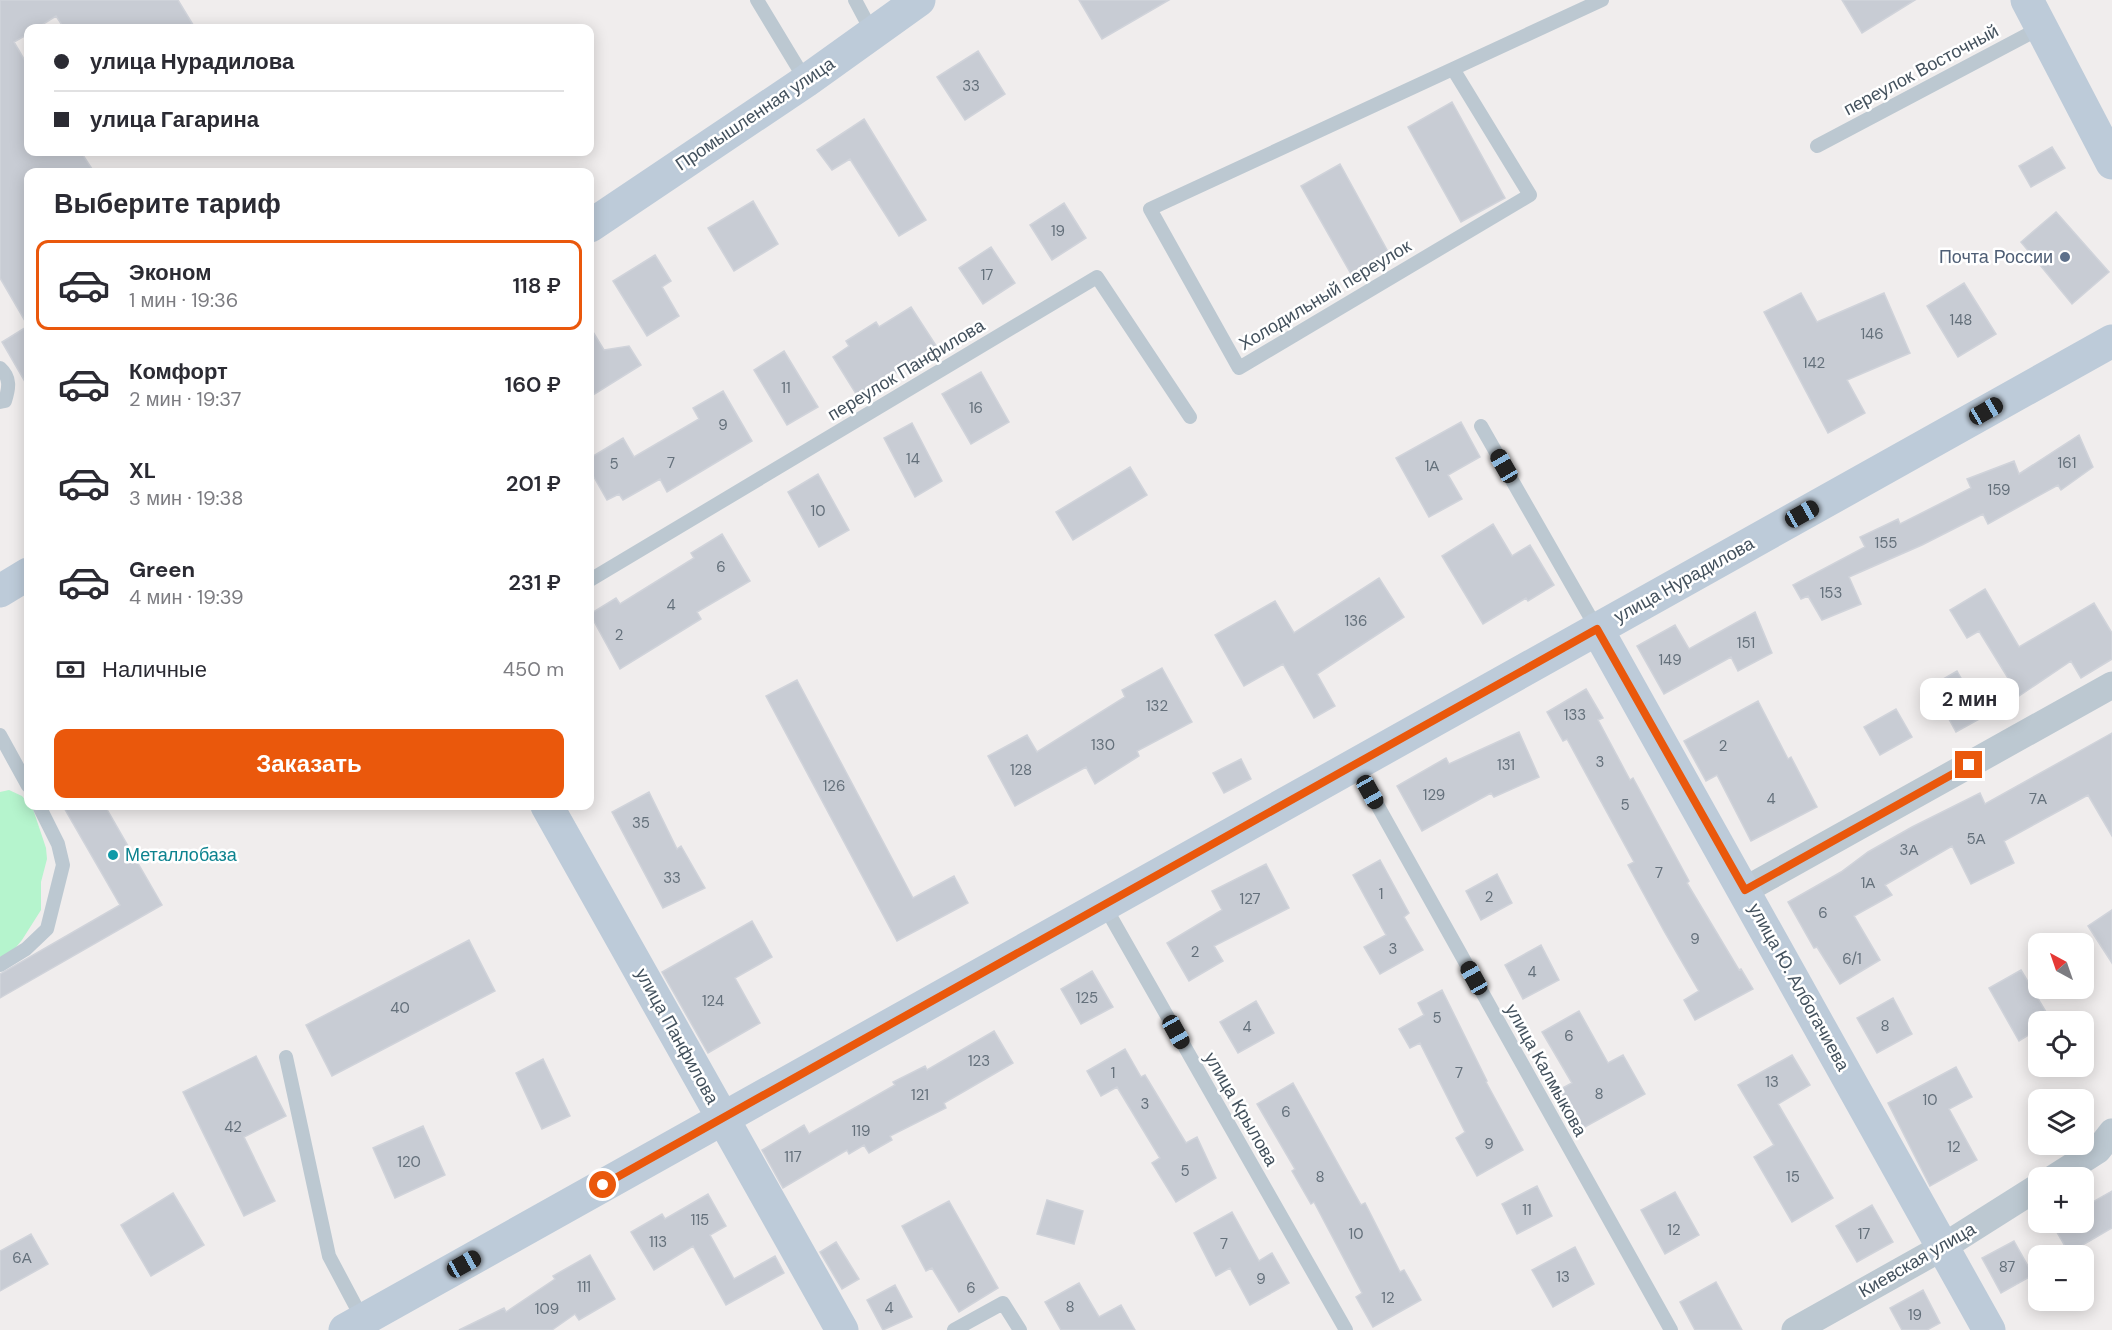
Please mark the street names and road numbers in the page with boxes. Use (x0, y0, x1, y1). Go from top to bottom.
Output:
street label: переулок Восточный (1839, 19, 2003, 121)
street label: Промышленная улица (671, 51, 840, 176)
street label: Холодильный переулок (1235, 234, 1416, 356)
street label: переулок Панфилова (823, 313, 990, 426)
street label: улица Нурадилова (1610, 531, 1759, 628)
street label: улица Ю. Албогачиева (1743, 899, 1856, 1076)
street label: улица Панфилова (630, 964, 725, 1109)
street label: улица Калмыкова (1500, 999, 1593, 1141)
street label: улица Крылова (1199, 1048, 1284, 1171)
street label: Киевская улица (1854, 1216, 1981, 1303)

